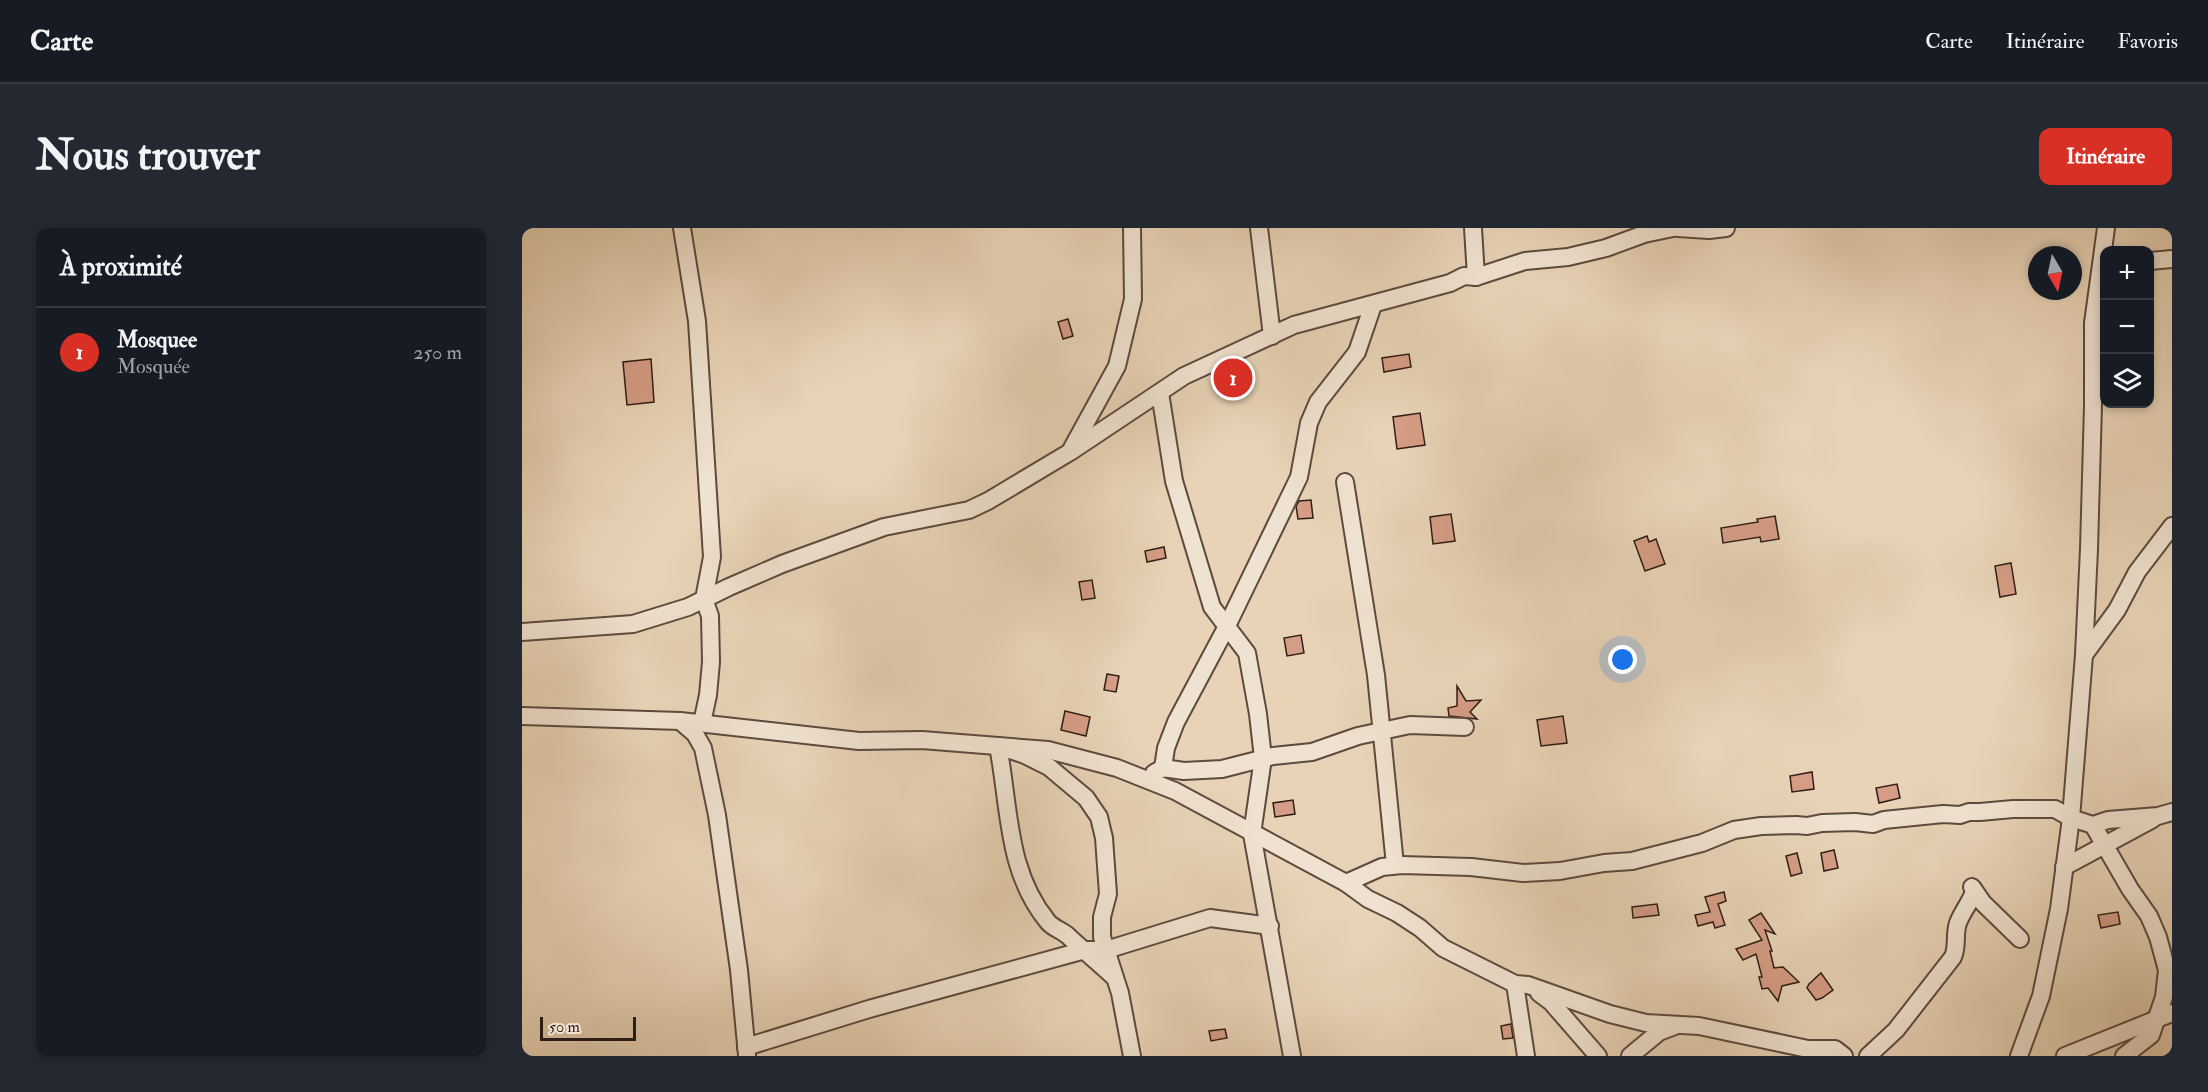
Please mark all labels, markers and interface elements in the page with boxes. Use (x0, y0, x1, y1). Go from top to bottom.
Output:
text: Carte (30, 24, 93, 59)
text: Carte (1925, 28, 1973, 55)
text: Itinéraire (2006, 28, 2084, 55)
text: Favoris (2117, 28, 2178, 55)
button: Itinéraire (2039, 128, 2172, 185)
text: Nous trouver (36, 130, 260, 182)
north arrow (2028, 246, 2082, 300)
map controls (2100, 246, 2154, 408)
button: + (2100, 246, 2154, 300)
text: À proximité (60, 251, 182, 283)
button: − (2100, 300, 2154, 354)
text: Mosquee (117, 326, 197, 354)
text: 1 (76, 340, 83, 365)
text: 250 m (413, 340, 462, 365)
text: Mosquée (117, 354, 190, 379)
button: layers (2100, 354, 2154, 408)
pin: 1 (1214, 356, 1252, 400)
your location (1608, 645, 1637, 674)
scale bar (540, 1014, 636, 1042)
text: 50 m (549, 1017, 580, 1037)

